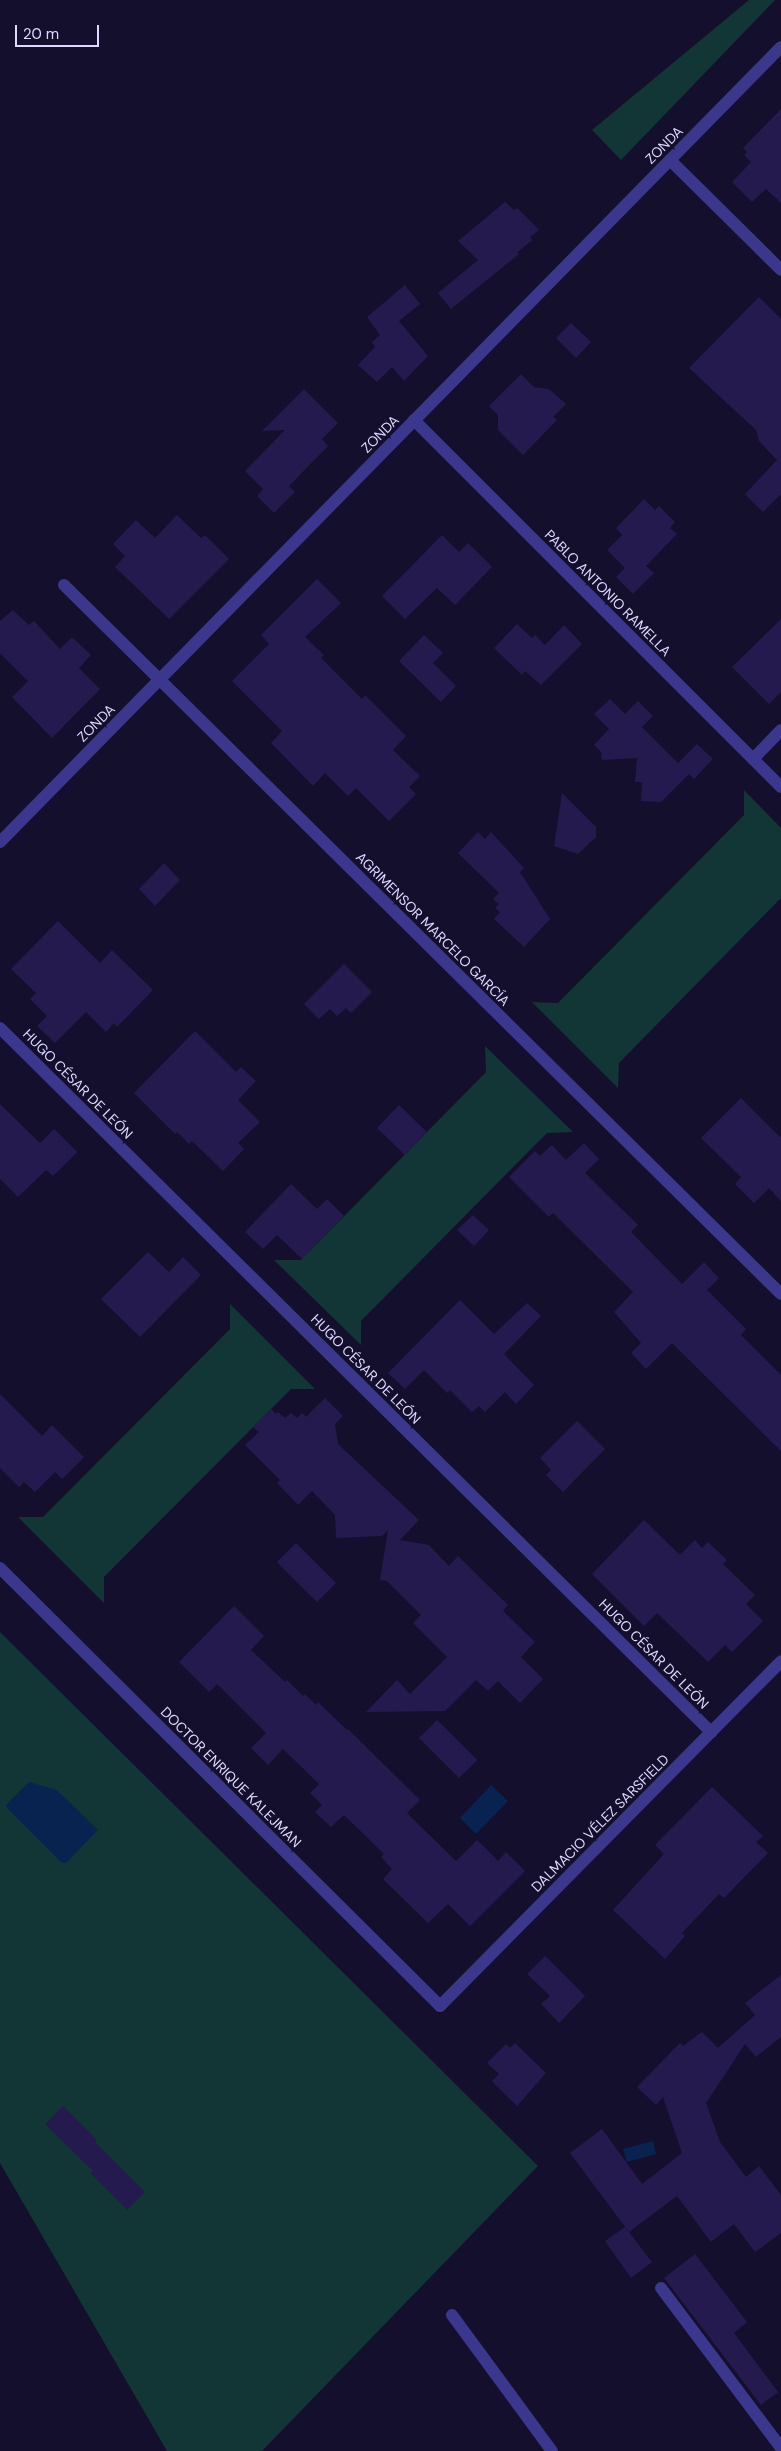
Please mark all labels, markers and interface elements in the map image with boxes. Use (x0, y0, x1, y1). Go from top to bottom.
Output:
scale bar (18, 15, 101, 47)
text: 20 m (23, 24, 59, 44)
street label: ZONDA (642, 123, 686, 167)
street label: ZONDA (358, 412, 402, 456)
street label: PABLO ANTONIO RAMELLA (541, 526, 675, 660)
street label: ZONDA (74, 701, 118, 745)
street label: AGRIMENSOR MARCELO GARCÍA (353, 849, 513, 1009)
street label: HUGO CÉSAR DE LEÓN (20, 1026, 136, 1142)
street label: HUGO CÉSAR DE LEÓN (308, 1311, 424, 1427)
street label: HUGO CÉSAR DE LEÓN (596, 1596, 712, 1712)
street label: DOCTOR ENRIQUE KALEJMAN (157, 1703, 305, 1851)
street label: DALMACIO VÉLEZ SARSFIELD (528, 1751, 672, 1895)

